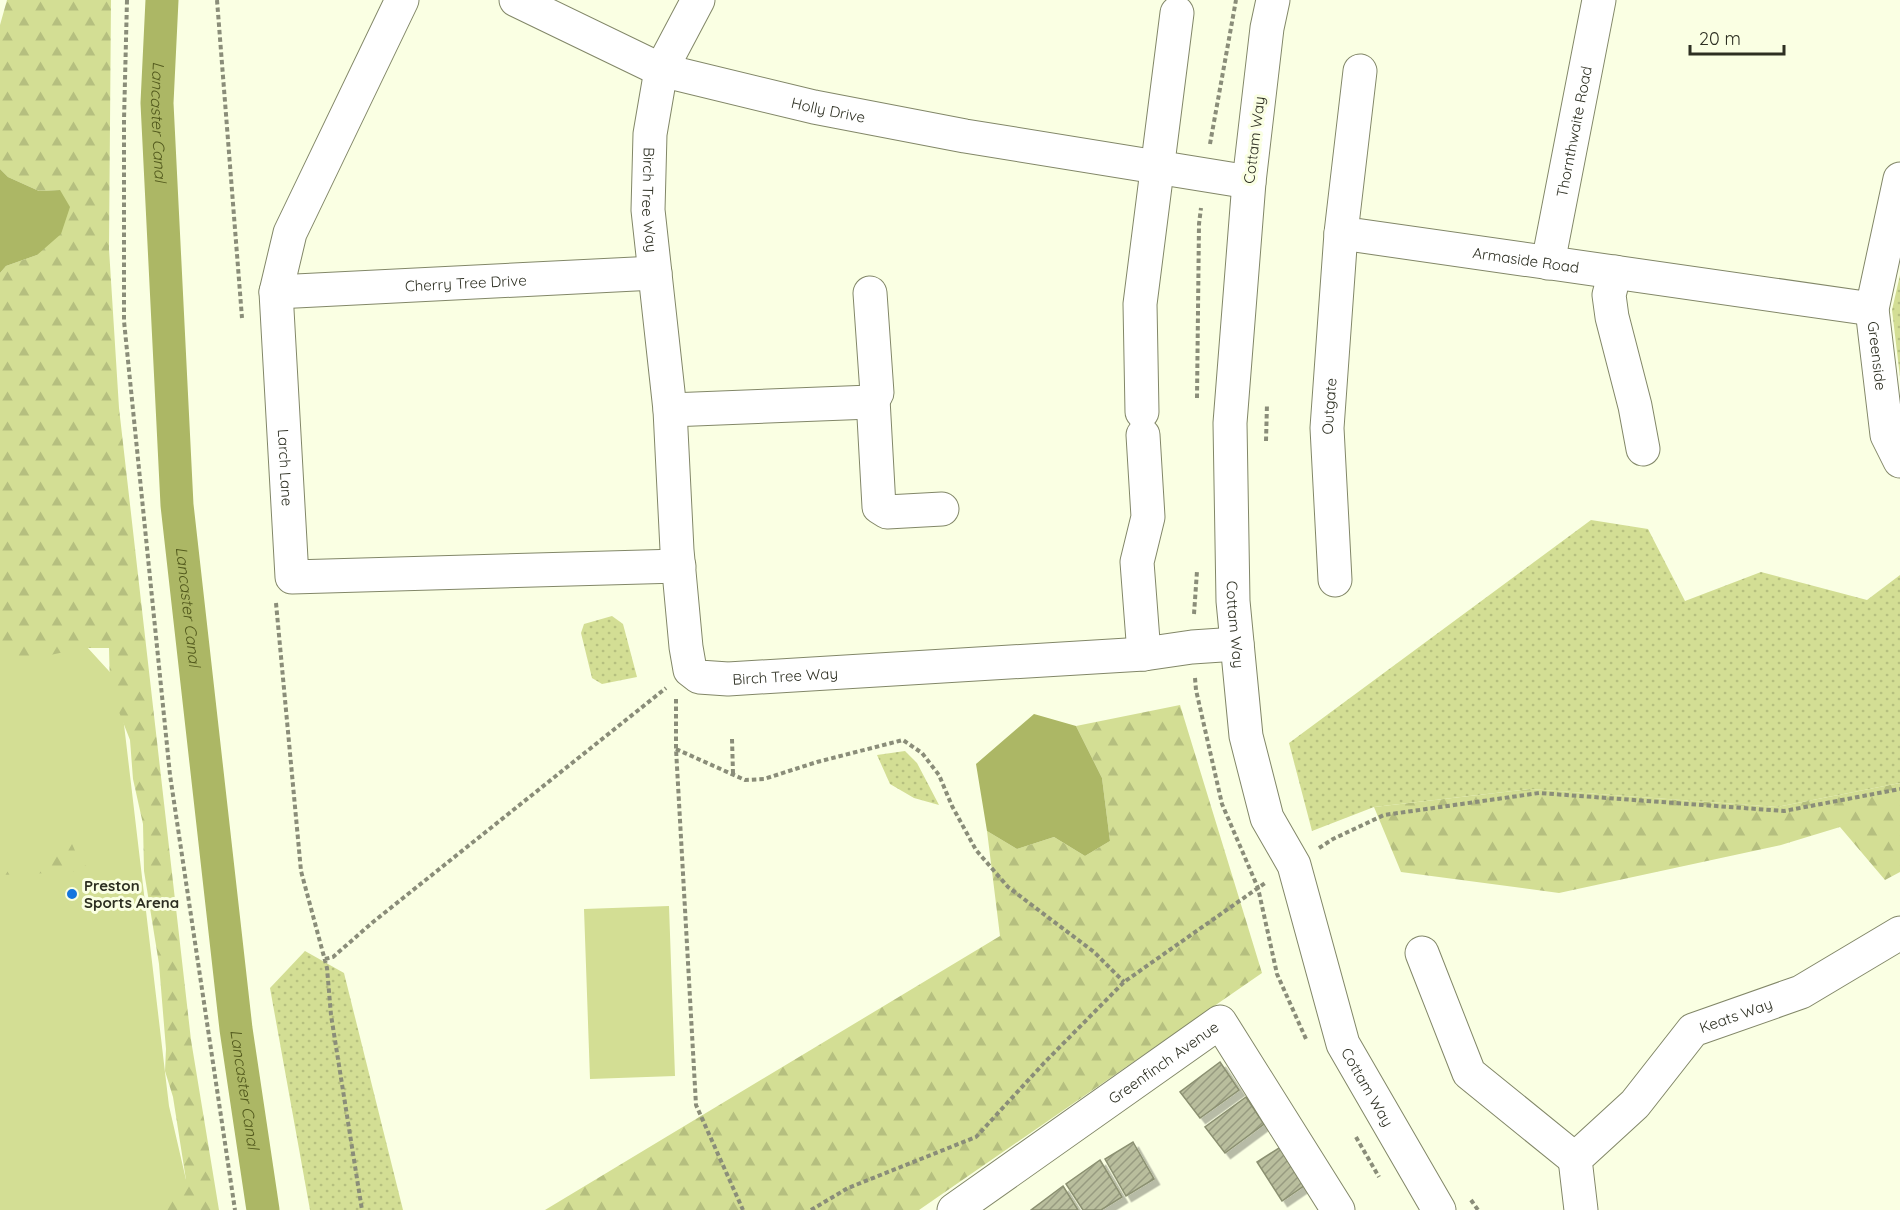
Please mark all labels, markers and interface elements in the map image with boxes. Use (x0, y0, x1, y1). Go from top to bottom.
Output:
scale bar (1690, 18, 1784, 56)
text: 20 m (1699, 27, 1741, 50)
water label: Lancaster Canal (147, 61, 171, 185)
street label: Thornthwaite Road (1552, 64, 1596, 199)
street label: Holly Drive (789, 92, 867, 126)
street label: Cottam Way (1239, 95, 1269, 185)
street label: Birch Tree Way (638, 147, 662, 253)
street label: Armaside Road (1471, 242, 1581, 276)
street label: Cherry Tree Drive (404, 270, 527, 295)
street label: Greenside (1864, 320, 1891, 391)
street label: Outgate (1317, 377, 1340, 435)
street label: Larch Lane (274, 428, 298, 507)
water label: Lancaster Canal (172, 546, 205, 670)
street label: Cottam Way (1223, 580, 1249, 669)
street label: Birch Tree Way (732, 663, 838, 688)
place label: Preston Sports Arena (84, 876, 179, 912)
marker: Preston Sports Arena (65, 887, 79, 901)
street label: Keats Way (1697, 993, 1775, 1037)
street label: Greenfinch Avenue (1104, 1017, 1222, 1108)
water label: Lancaster Canal (226, 1028, 264, 1153)
street label: Cottam Way (1338, 1044, 1398, 1130)

